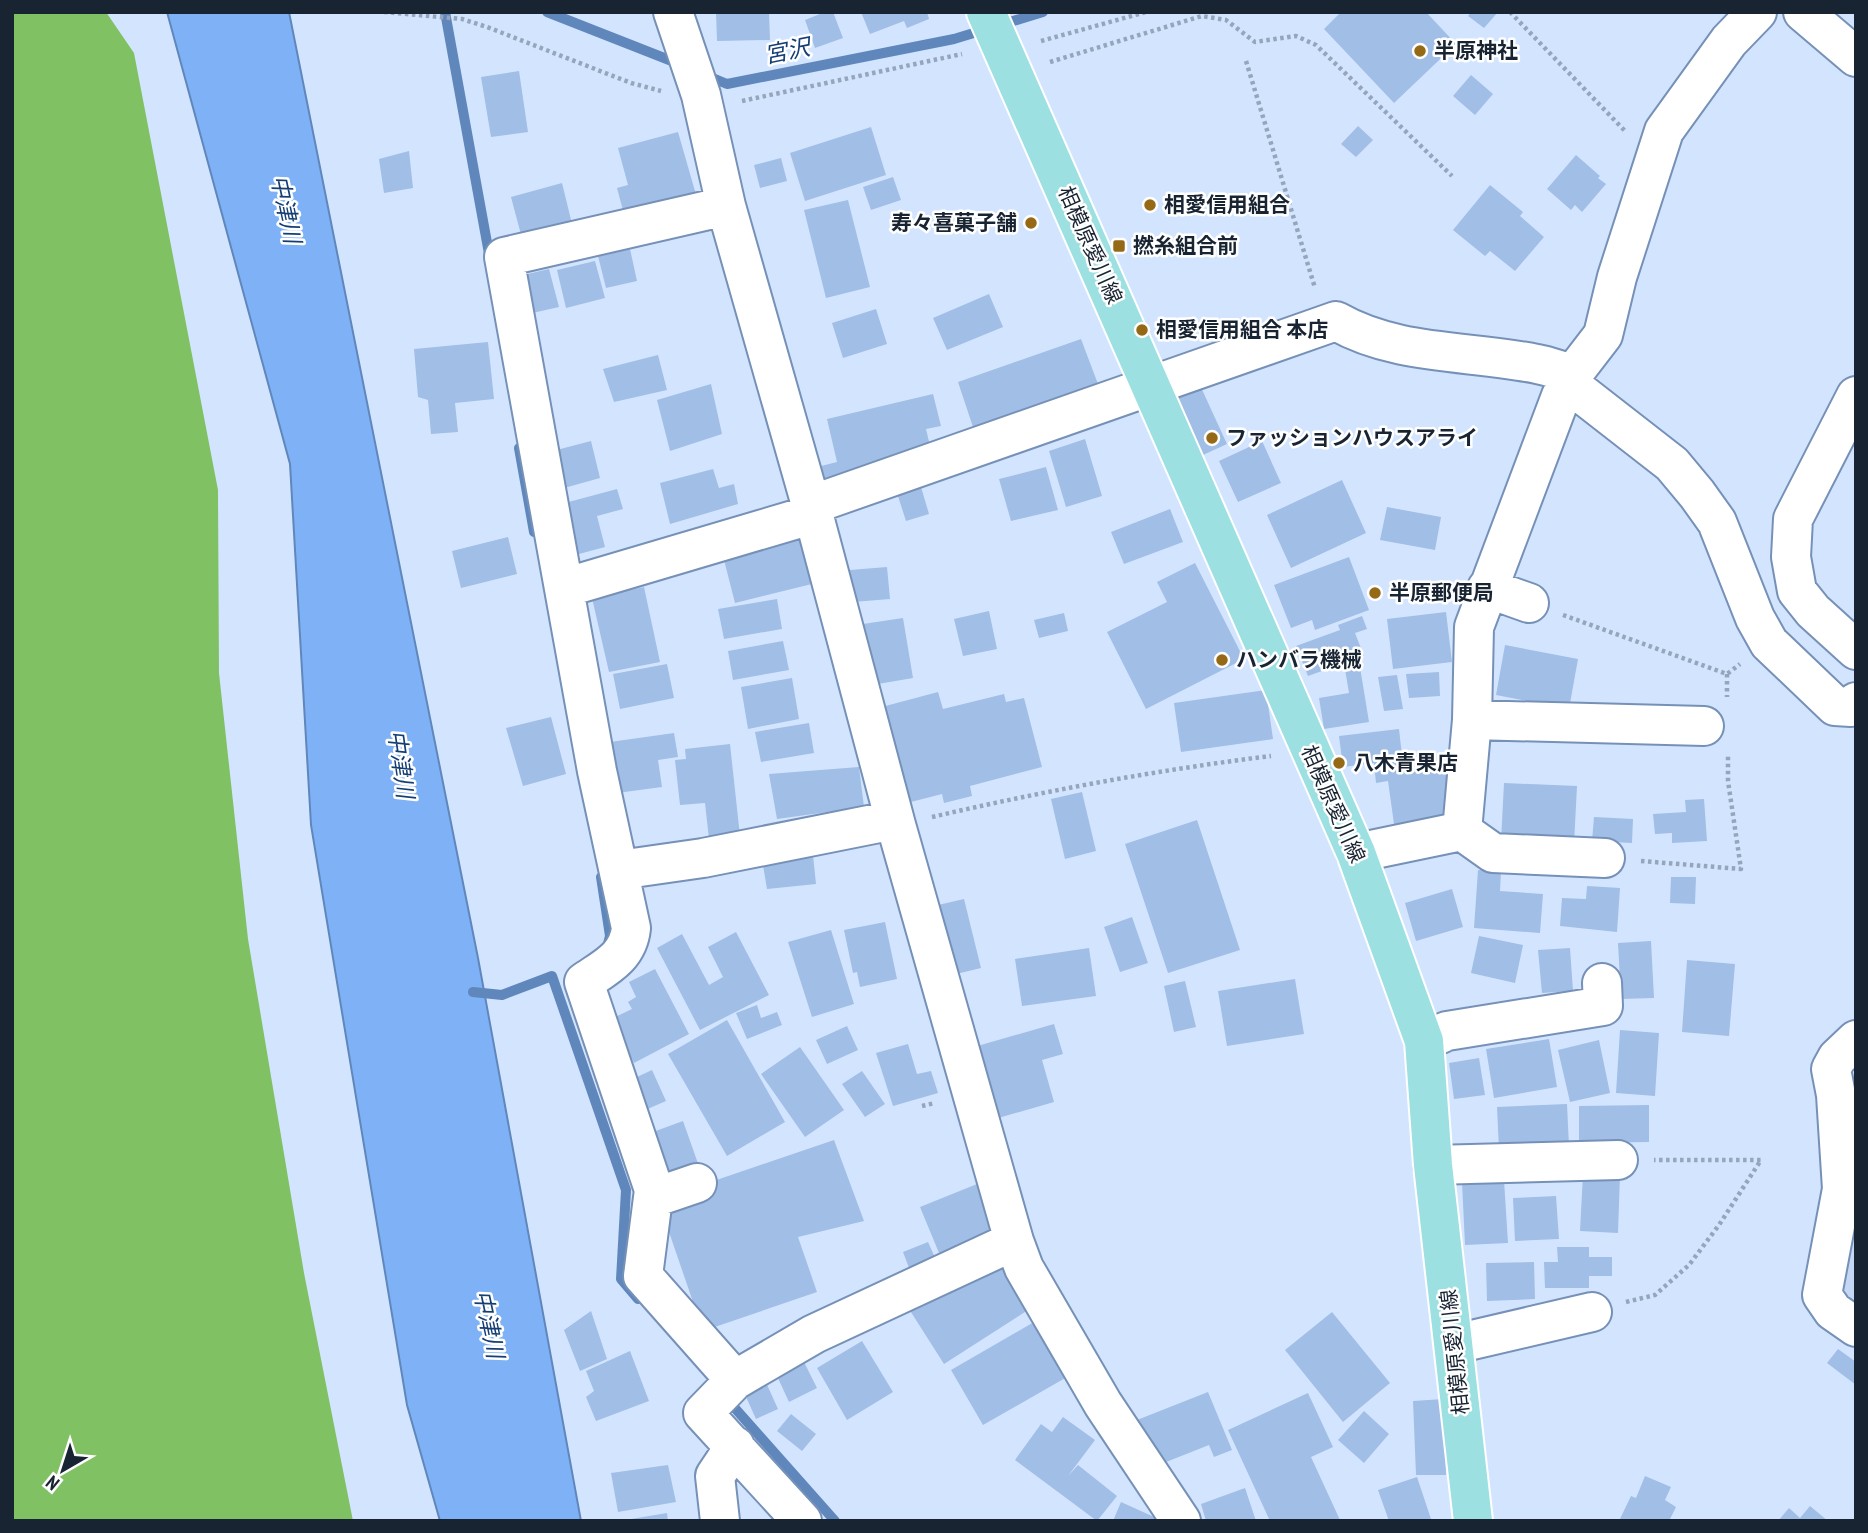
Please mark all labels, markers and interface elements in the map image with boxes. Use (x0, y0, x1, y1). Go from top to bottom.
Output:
water label: 宮沢 (762, 31, 815, 69)
place label: 半原神社 (1434, 37, 1518, 64)
marker: 半原神社 (1412, 43, 1428, 59)
water label: 中津川 (265, 172, 308, 249)
street label: 相模原愛川線 (1052, 182, 1128, 308)
place label: 相愛信用組合 (1164, 191, 1290, 218)
marker: 相愛信用組合 (1142, 197, 1158, 213)
place label: 寿々喜菓子舗 (891, 209, 1017, 236)
marker: 寿々喜菓子舗 (1023, 215, 1039, 231)
place label: 撚糸組合前 (1133, 232, 1238, 259)
marker: 撚糸組合前 (1111, 238, 1127, 254)
place label: 相愛信用組合 本店 (1156, 316, 1328, 343)
marker: 相愛信用組合 本店 (1134, 322, 1150, 338)
place label: ファッションハウスアライ (1226, 424, 1478, 451)
marker: ファッションハウスアライ (1204, 430, 1220, 446)
place label: 半原郵便局 (1389, 579, 1494, 606)
marker: 半原郵便局 (1367, 585, 1383, 601)
place label: ハンバラ機械 (1236, 646, 1362, 673)
marker: ハンバラ機械 (1214, 652, 1230, 668)
water label: 中津川 (382, 728, 421, 803)
street label: 相模原愛川線 (1295, 741, 1371, 867)
place label: 八木青果店 (1353, 749, 1458, 776)
marker: 八木青果店 (1331, 755, 1347, 771)
water label: 中津川 (468, 1287, 511, 1364)
street label: 相模原愛川線 (1434, 1288, 1475, 1416)
north arrow (28, 1435, 98, 1505)
text: N (41, 1471, 64, 1496)

